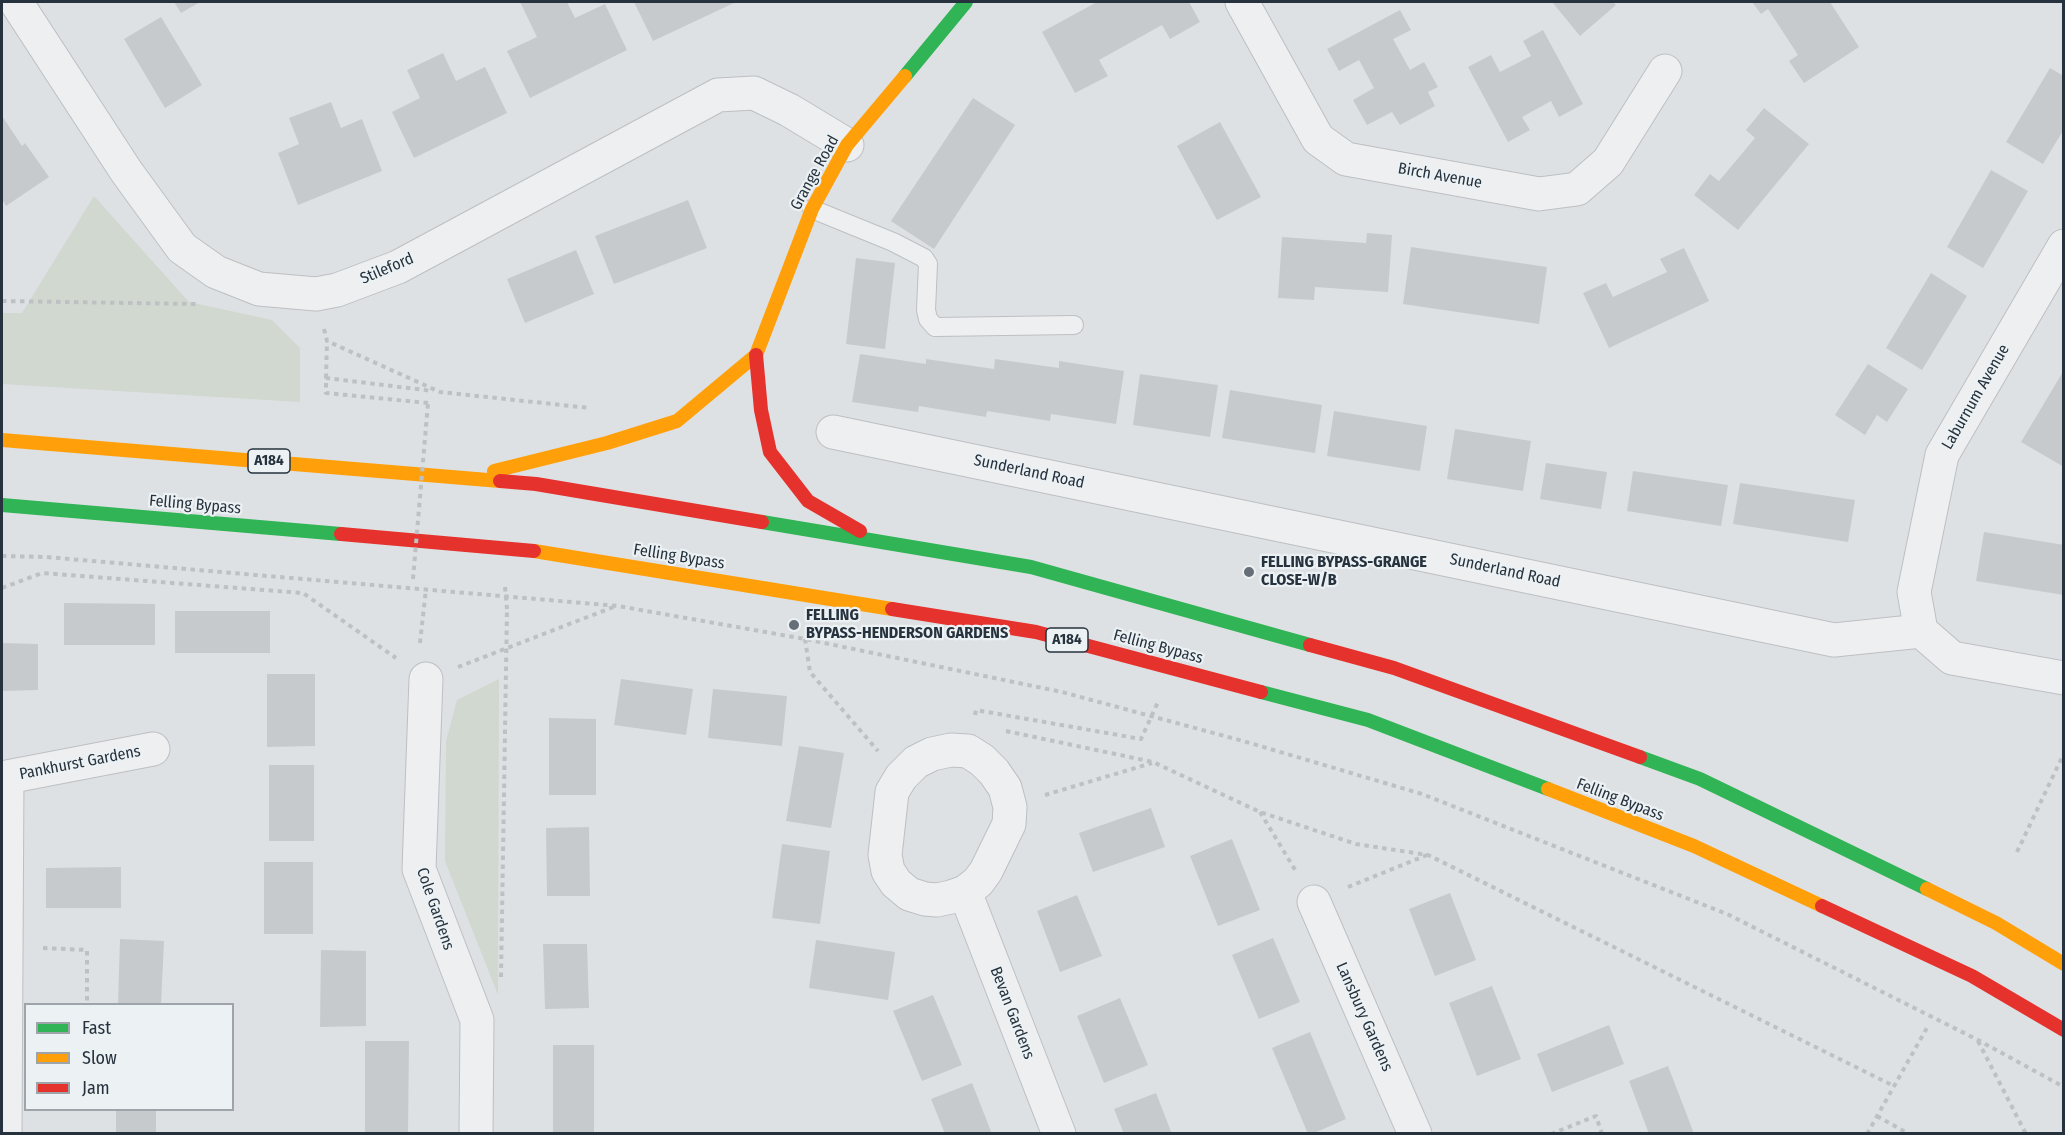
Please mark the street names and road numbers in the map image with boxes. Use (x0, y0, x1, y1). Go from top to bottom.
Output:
street label: Grange Road (787, 132, 843, 214)
street label: Birch Avenue (1396, 159, 1484, 193)
street label: Stileford (357, 249, 417, 289)
street label: Laburnum Avenue (1938, 341, 2014, 453)
road number: A184 (248, 449, 290, 473)
street label: Sunderland Road (972, 451, 1086, 493)
street label: Felling Bypass (148, 491, 242, 519)
street label: Felling Bypass (632, 540, 726, 574)
street label: Sunderland Road (1448, 550, 1562, 592)
street label: Felling Bypass (1111, 626, 1205, 668)
road number: A184 (1046, 628, 1088, 652)
street label: Pankhurst Gardens (18, 742, 142, 784)
street label: Felling Bypass (1574, 775, 1666, 825)
street label: Cole Gardens (412, 865, 458, 953)
street label: Lansbury Gardens (1331, 960, 1397, 1074)
street label: Bevan Gardens (986, 964, 1038, 1062)

